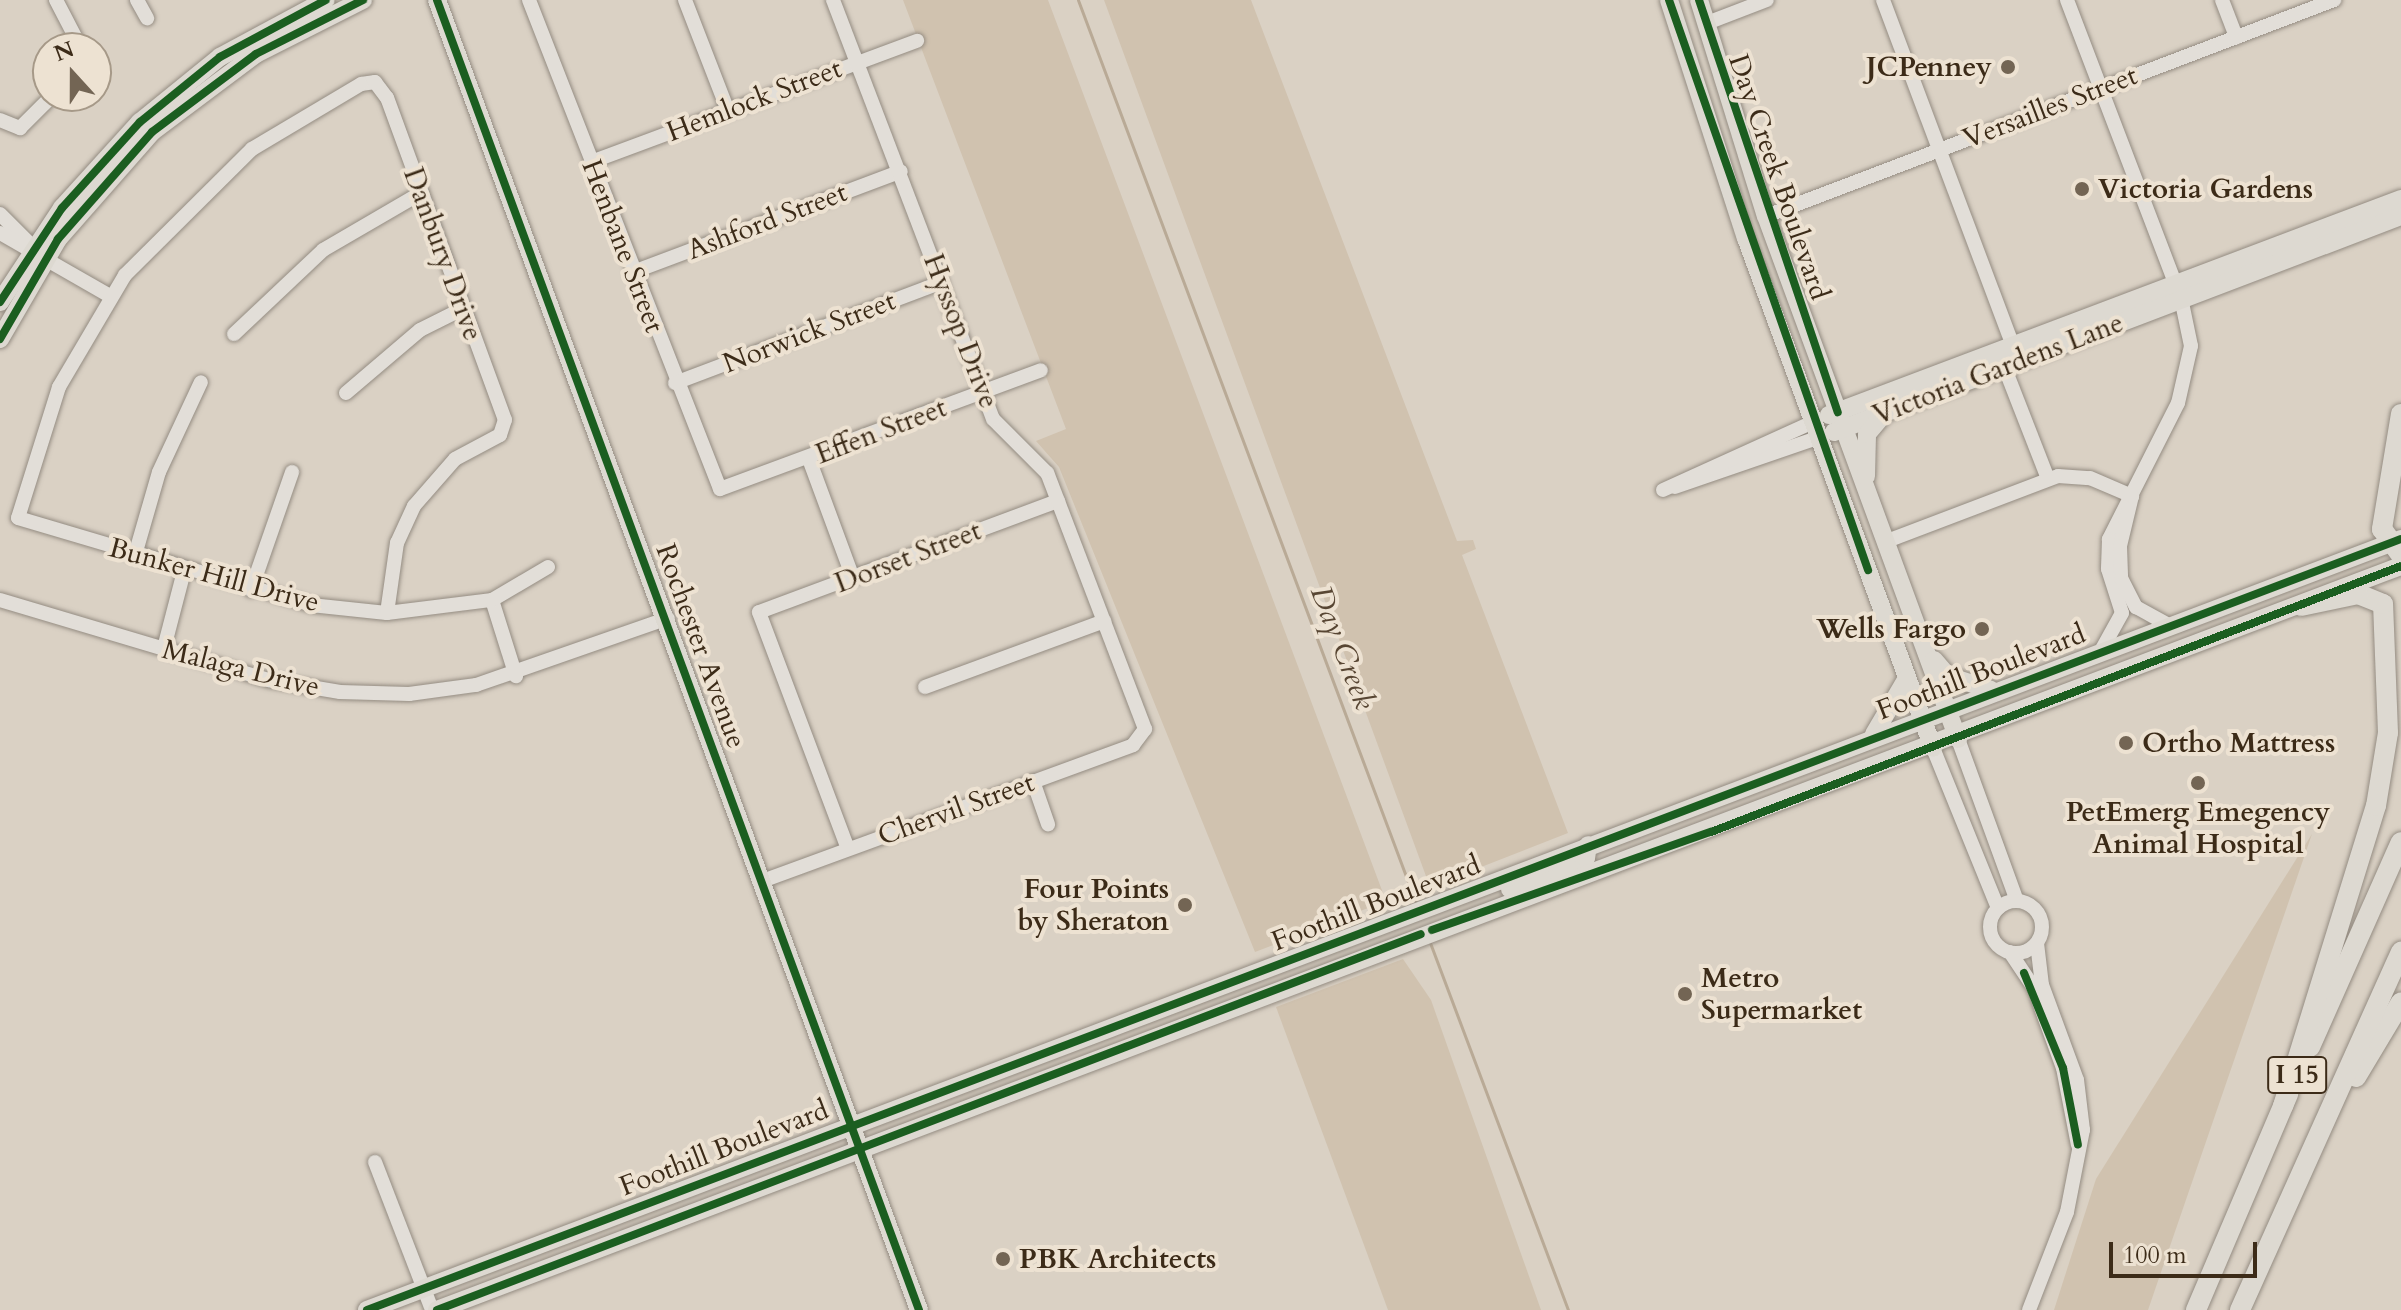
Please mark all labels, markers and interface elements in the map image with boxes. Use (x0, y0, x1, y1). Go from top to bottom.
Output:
north arrow (32, 32, 112, 112)
text: N (50, 34, 78, 69)
street label: Day Creek Boulevard (1721, 50, 1837, 304)
place label: JCPenney (1866, 50, 1992, 84)
street label: Hemlock Street (662, 51, 846, 149)
street label: Versailles Street (1958, 58, 2142, 156)
marker: JCPenney (1999, 58, 2017, 76)
street label: Henbane Street (575, 155, 671, 337)
street label: Danbury Drive (396, 163, 490, 345)
place label: Victoria Gardens (2098, 172, 2313, 206)
street label: Ashford Street (682, 175, 852, 267)
marker: Victoria Gardens (2073, 180, 2091, 198)
street label: Hyssop Drive (916, 249, 1006, 413)
street label: Norwick Street (718, 284, 900, 380)
street label: Victoria Gardens Lane (1868, 306, 2128, 432)
street label: Effen Street (811, 391, 951, 471)
street label: Dorset Street (830, 514, 986, 600)
street label: Bunker Hill Drive (105, 531, 323, 619)
street label: Rochester Avenue (648, 539, 754, 753)
water label: Day Creek (1302, 581, 1382, 715)
place label: Wells Fargo (1816, 612, 1966, 646)
street label: Foothill Boulevard (1872, 617, 2090, 727)
marker: Wells Fargo (1973, 620, 1991, 638)
street label: Malaga Drive (159, 632, 323, 704)
place label: Ortho Mattress (2142, 726, 2335, 760)
marker: Ortho Mattress (2117, 734, 2135, 752)
street label: Chervil Street (873, 765, 1039, 853)
marker: PetEmerg Emegency Animal Hospital (2189, 774, 2207, 792)
place label: PetEmerg Emegency Animal Hospital (2066, 795, 2330, 861)
street label: Foothill Boulevard (1267, 848, 1485, 958)
place label: Four Points by Sheraton (1017, 872, 1169, 938)
marker: Four Points by Sheraton (1176, 896, 1194, 914)
place label: Metro Supermarket (1701, 961, 1862, 1027)
marker: Metro Supermarket (1676, 985, 1694, 1003)
road number: I 15 (2267, 1053, 2327, 1097)
street label: Foothill Boulevard (615, 1093, 833, 1203)
scale bar (2113, 1226, 2261, 1276)
text: 100 m (2123, 1239, 2187, 1272)
place label: PBK Architects (1019, 1242, 1216, 1276)
marker: PBK Architects (994, 1250, 1012, 1268)

